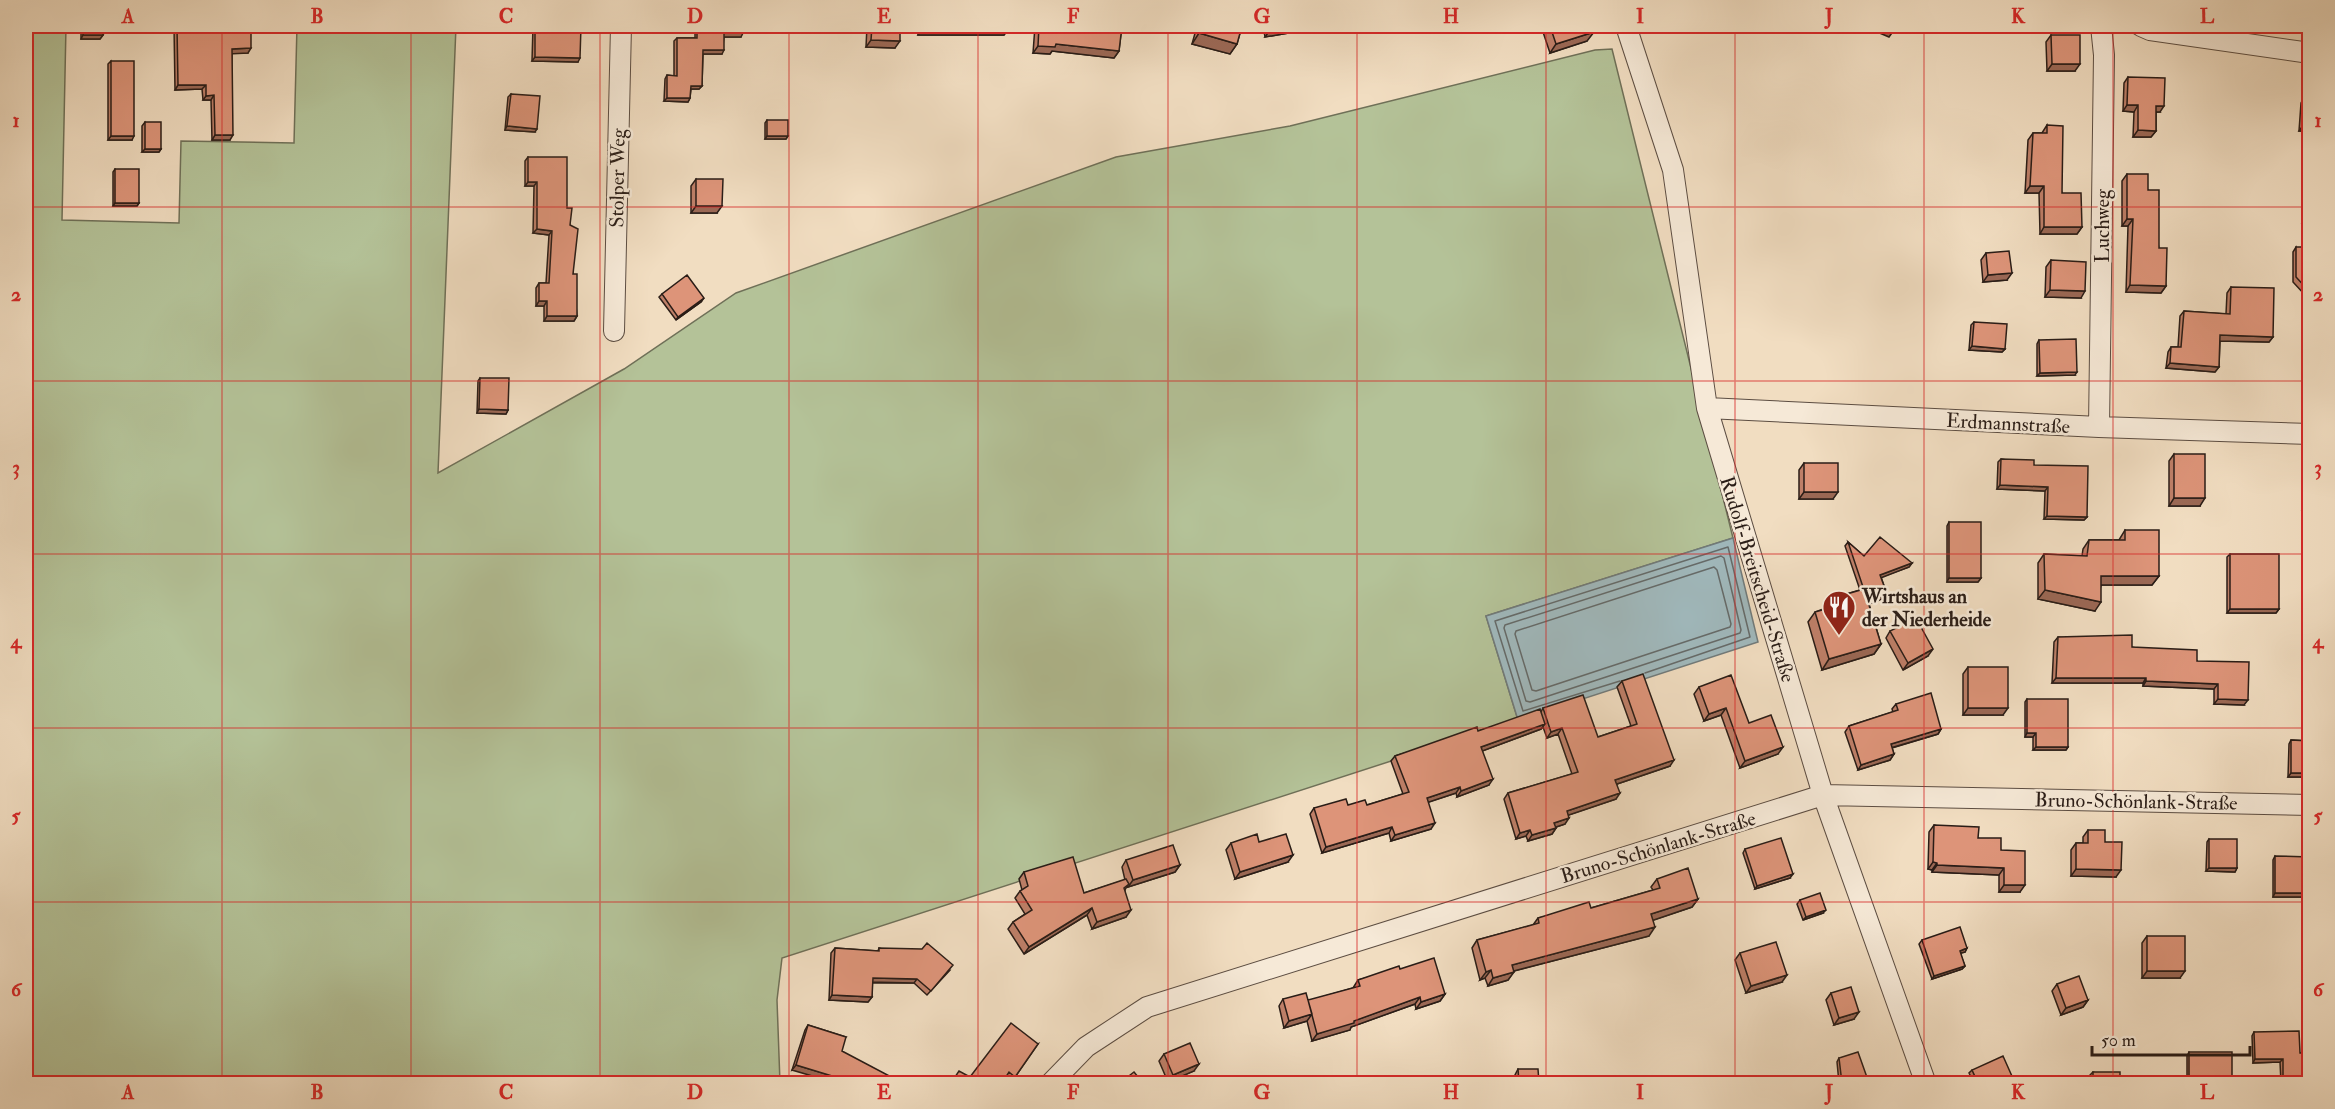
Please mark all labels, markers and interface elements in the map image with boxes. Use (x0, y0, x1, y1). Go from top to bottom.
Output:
text: A (121, 4, 135, 29)
text: B (310, 4, 324, 29)
text: C (499, 4, 513, 29)
text: D (687, 4, 703, 29)
text: E (877, 4, 892, 29)
text: F (1067, 4, 1080, 29)
text: G (1254, 4, 1271, 29)
text: H (1443, 4, 1459, 29)
text: I (1636, 4, 1644, 29)
text: J (1824, 4, 1833, 29)
text: K (2011, 4, 2026, 29)
text: L (2200, 4, 2215, 29)
text: 1 (12, 108, 20, 133)
text: 1 (2314, 108, 2322, 133)
street label: Stolper Weg (604, 127, 632, 228)
street label: Luchweg (2090, 188, 2115, 263)
text: 2 (11, 282, 21, 307)
text: 2 (2313, 282, 2323, 307)
street label: Erdmannstraße (1945, 408, 2071, 439)
text: 3 (12, 455, 20, 480)
text: 3 (2314, 455, 2322, 480)
street label: Rudolf-Breitscheid-Straße (1714, 473, 1801, 685)
place label: Wirtshaus an der Niederheide (1861, 584, 1992, 632)
restaurant icon: Wirtshaus an der Niederheide (1821, 589, 1857, 636)
text: 4 (10, 629, 23, 654)
text: 4 (2312, 629, 2325, 654)
street label: Bruno-Schönlank-Straße (2034, 787, 2238, 816)
text: 5 (12, 803, 22, 828)
text: 5 (2314, 803, 2324, 828)
street label: Bruno-Schönlank-Straße (1557, 806, 1759, 889)
text: 6 (11, 977, 23, 1002)
text: 6 (2313, 977, 2325, 1002)
scale bar (2092, 1019, 2250, 1057)
text: 50 m (2101, 1029, 2136, 1052)
text: A (121, 1080, 135, 1105)
text: B (310, 1080, 324, 1105)
text: C (499, 1080, 513, 1105)
text: D (687, 1080, 703, 1105)
text: E (877, 1080, 892, 1105)
text: F (1067, 1080, 1080, 1105)
text: G (1254, 1080, 1271, 1105)
text: H (1443, 1080, 1459, 1105)
text: I (1636, 1080, 1644, 1105)
text: J (1824, 1080, 1833, 1105)
text: K (2011, 1080, 2026, 1105)
text: L (2200, 1080, 2215, 1105)

